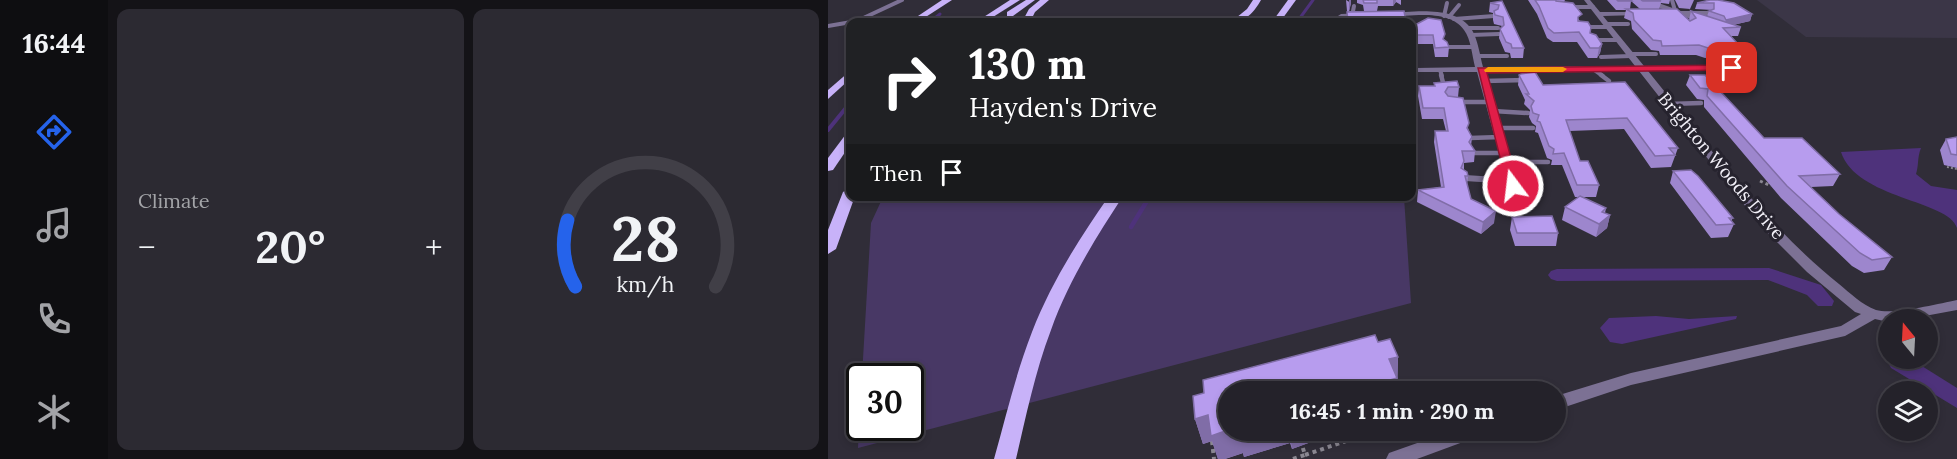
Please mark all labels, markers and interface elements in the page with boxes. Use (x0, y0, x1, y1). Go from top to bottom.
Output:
text: 16:44 (22, 26, 86, 60)
text: 130 m (969, 37, 1086, 91)
icon: right (870, 42, 948, 120)
pin (1706, 42, 1757, 93)
icon: arrive (1715, 51, 1748, 84)
street label: Brighton Woods Drive (1653, 87, 1790, 244)
text: Hayden's Drive (969, 90, 1157, 124)
icon: directions (33, 111, 75, 153)
position arrow (1481, 154, 1545, 218)
icon: arrive (935, 156, 968, 189)
text: Then (870, 159, 923, 187)
text: Climate (138, 188, 210, 213)
text: 28 (611, 198, 680, 278)
icon: music (33, 204, 75, 246)
text: 20° (255, 218, 325, 275)
text: − (138, 226, 156, 268)
text: + (425, 226, 442, 268)
text: km/h (617, 270, 675, 298)
icon: phone (33, 298, 75, 340)
north arrow (1878, 309, 1938, 369)
map controls (1878, 309, 1938, 441)
speed limit sign: 30 (846, 363, 924, 441)
button: layers (1878, 381, 1938, 441)
icon: climate (33, 391, 75, 433)
text: 16:45 · 1 min · 290 m (1290, 397, 1494, 425)

